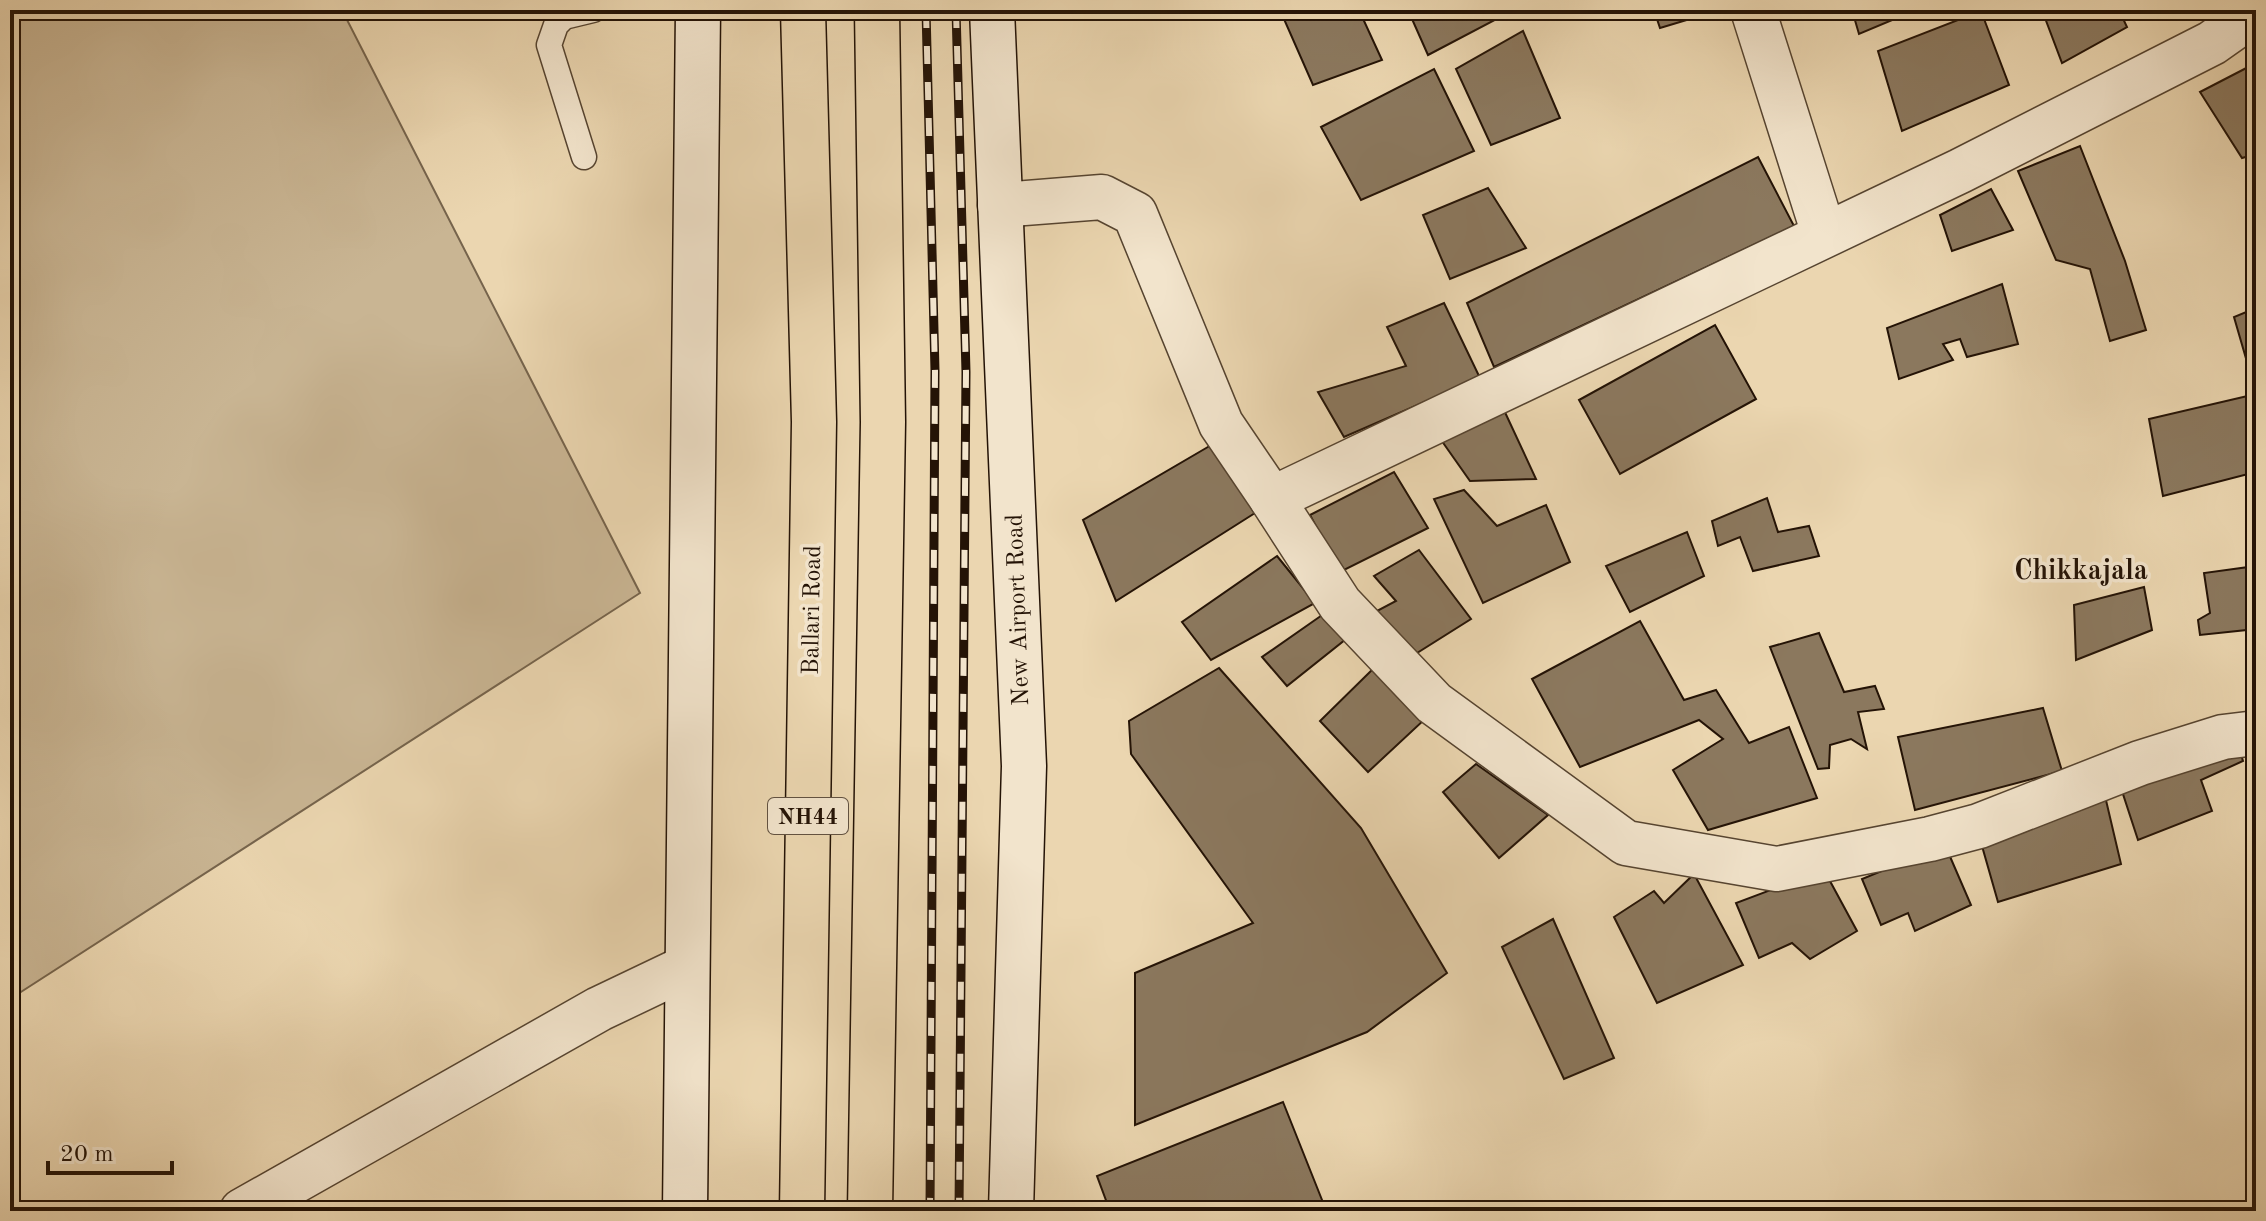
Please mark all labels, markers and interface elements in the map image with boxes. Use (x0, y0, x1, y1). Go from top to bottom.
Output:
street label: New Airport Road (1004, 513, 1034, 706)
street label: Ballari Road (800, 545, 826, 675)
district label: Chikkajala (2014, 558, 2148, 586)
road number: NH44 (768, 798, 848, 834)
scale bar (48, 1125, 172, 1175)
text: 20 m (60, 1143, 114, 1167)

